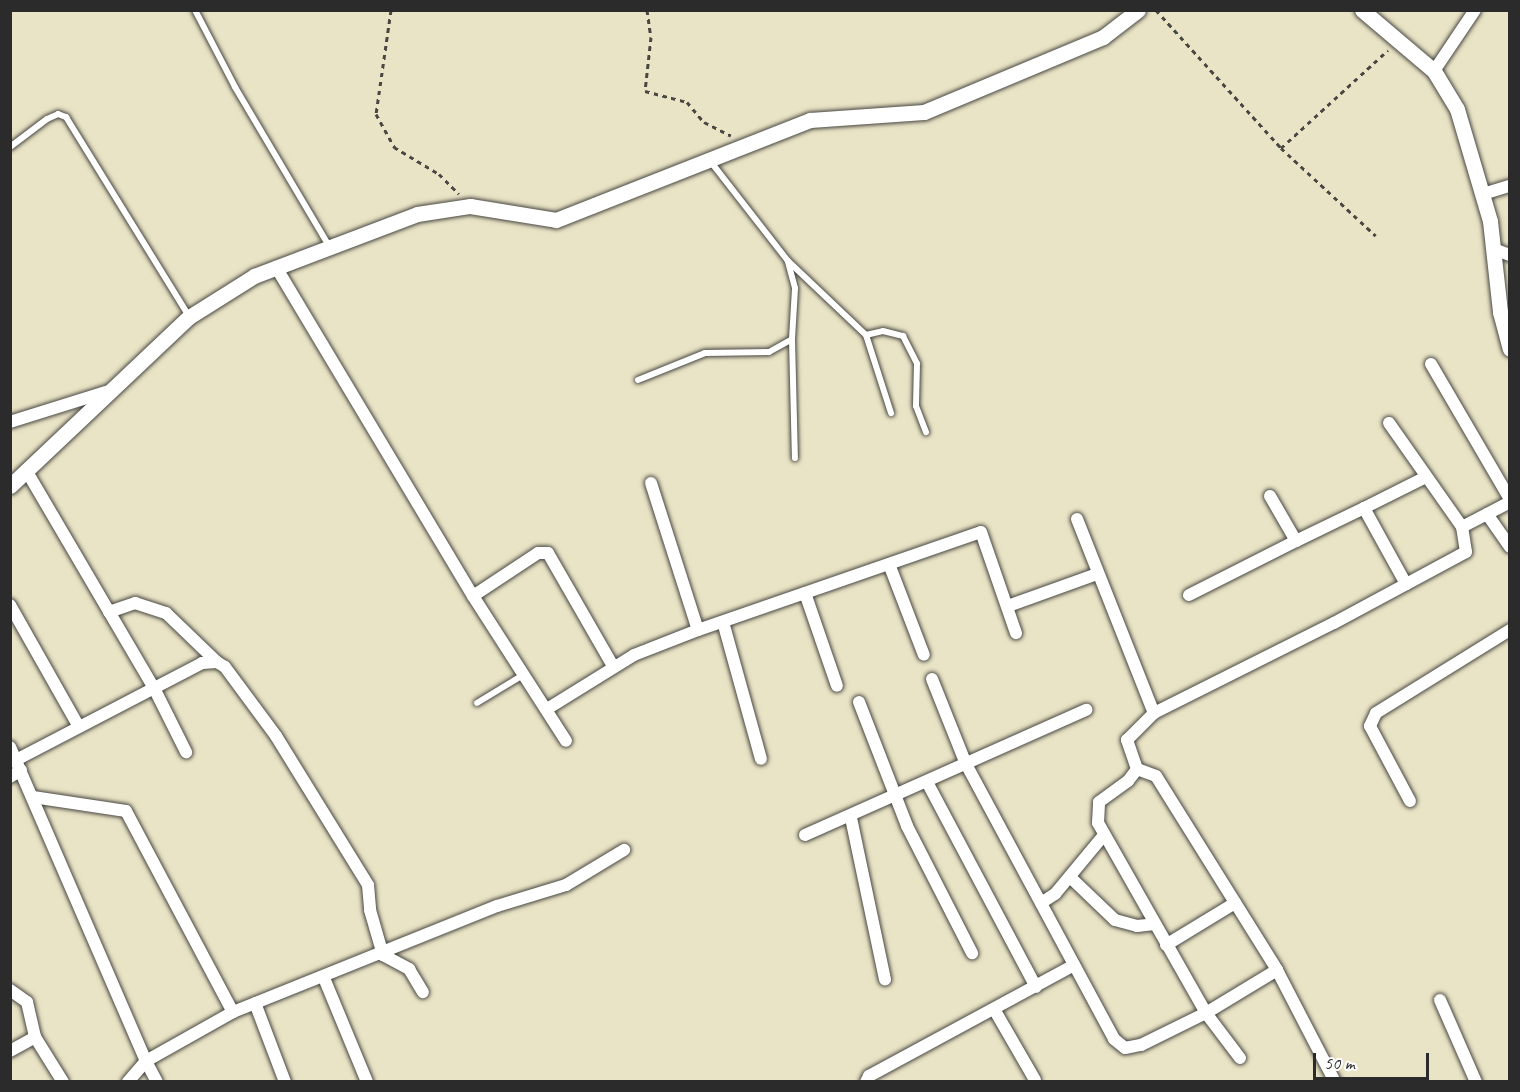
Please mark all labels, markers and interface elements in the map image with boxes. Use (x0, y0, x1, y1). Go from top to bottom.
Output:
scale bar (1316, 1041, 1432, 1079)
text: 50 m (1324, 1052, 1355, 1074)

